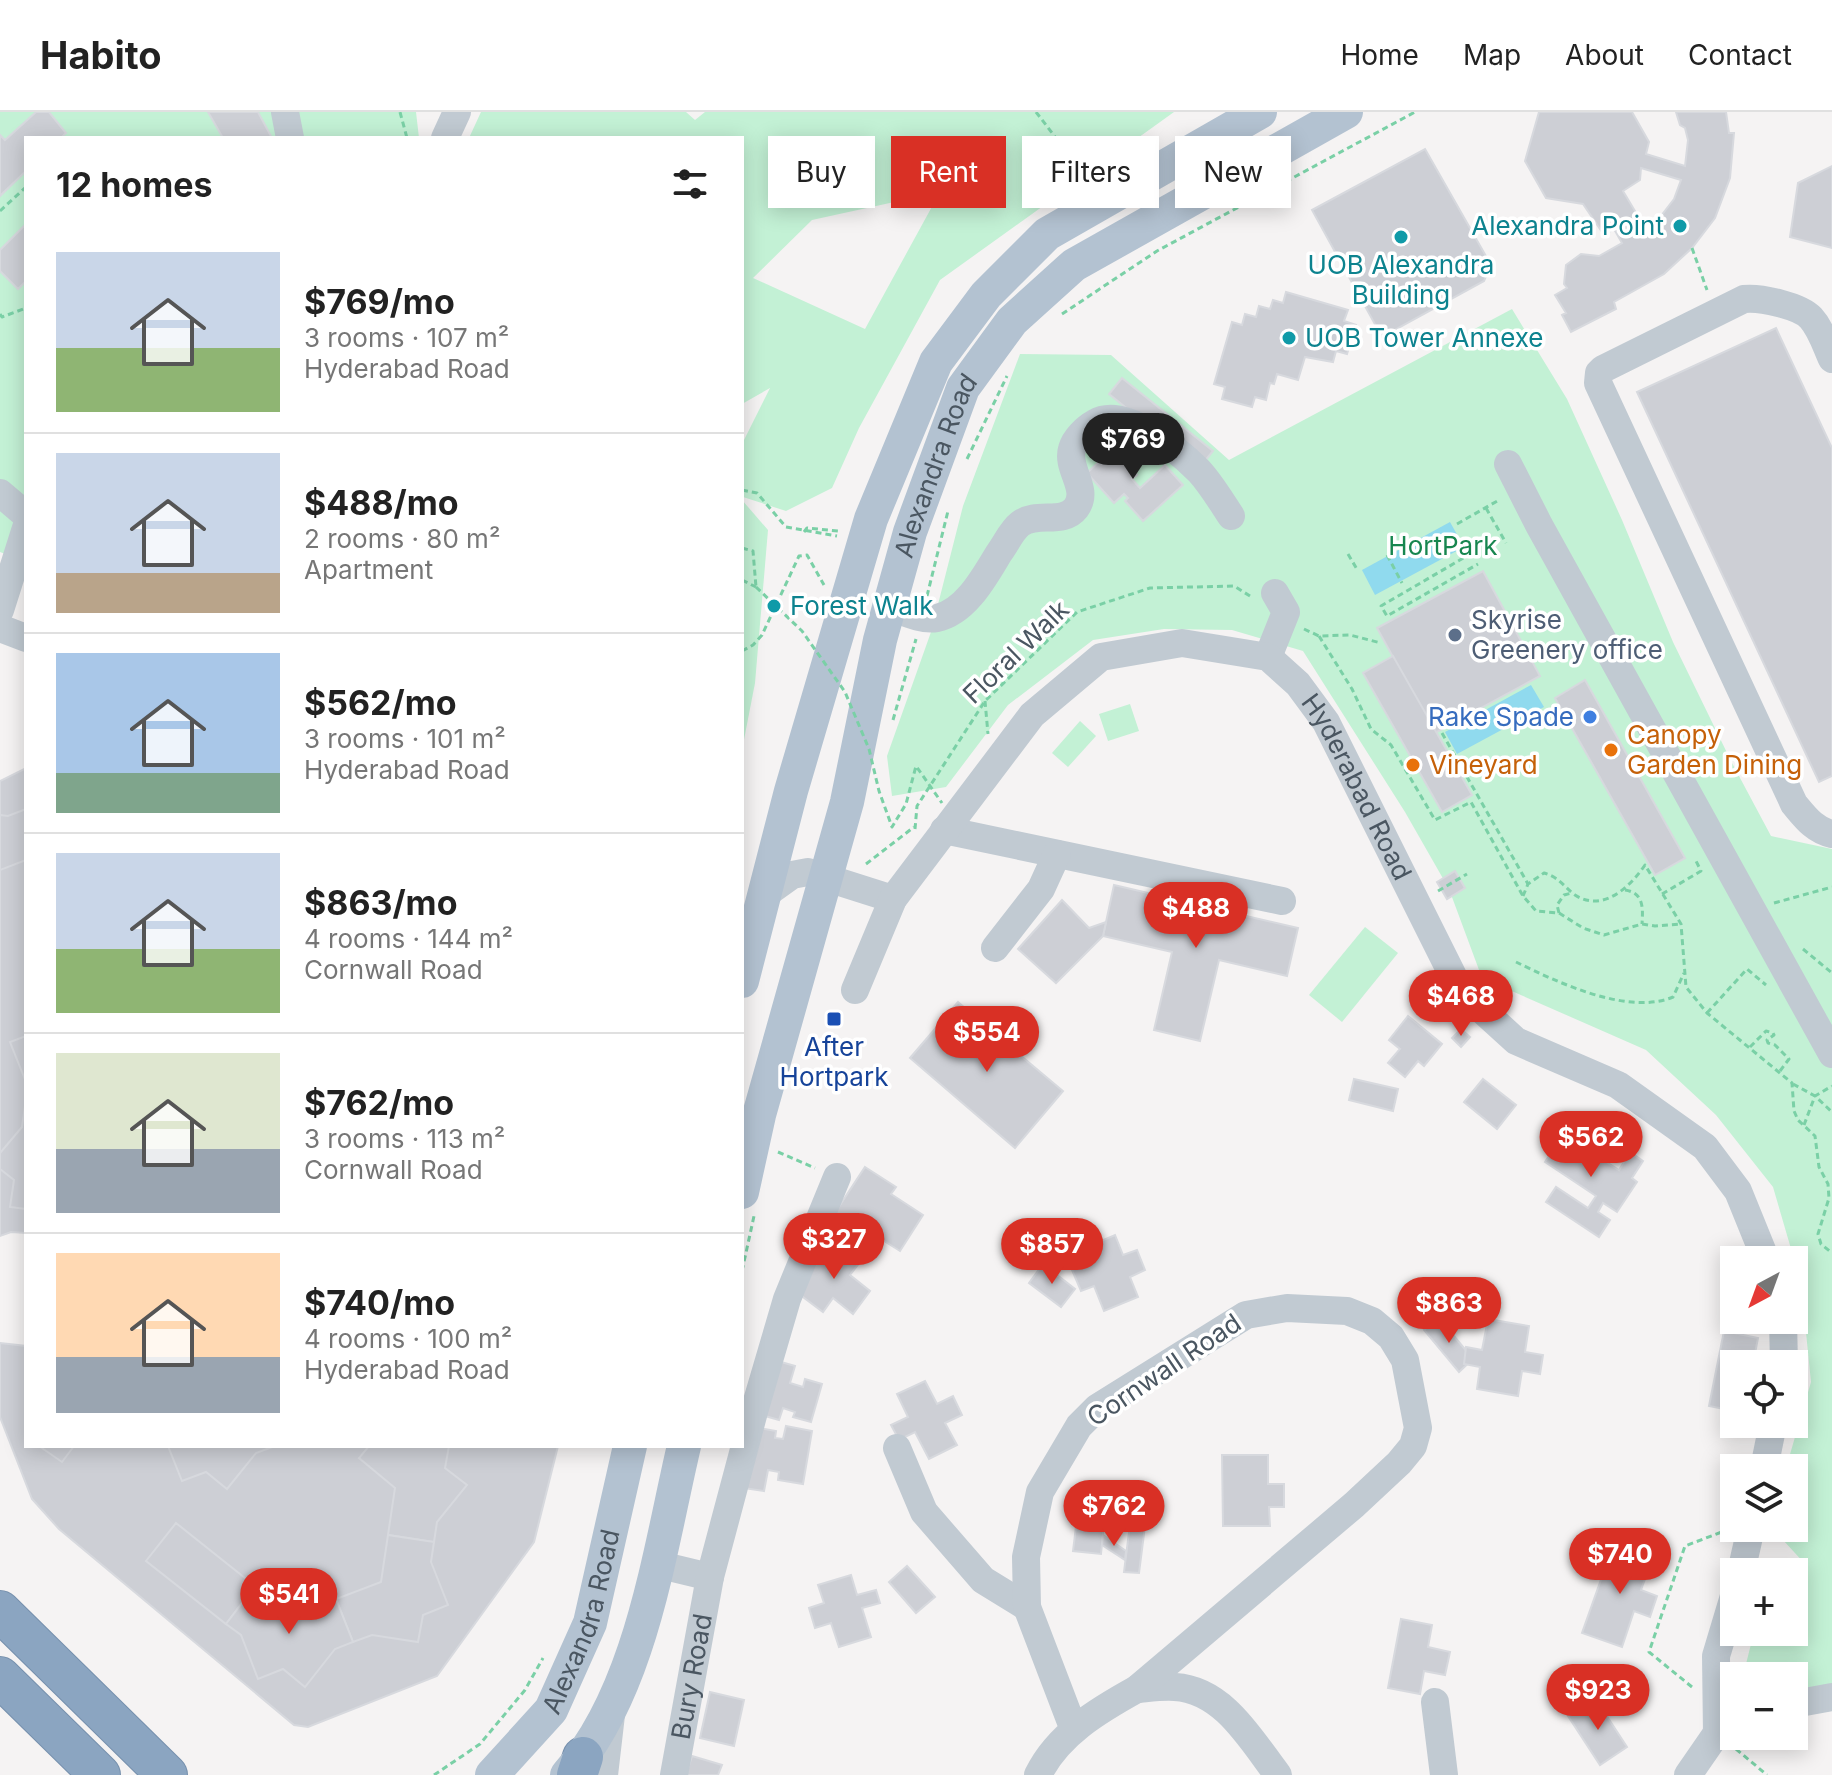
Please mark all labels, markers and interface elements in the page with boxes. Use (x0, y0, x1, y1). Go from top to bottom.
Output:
text: Habito (40, 32, 162, 78)
text: Home (1340, 38, 1419, 72)
text: Map (1463, 38, 1521, 72)
text: About (1565, 38, 1644, 72)
text: Contact (1688, 38, 1792, 72)
chip: Buy (768, 136, 875, 208)
chip: Rent (891, 136, 1006, 208)
chip: Filters (1022, 136, 1159, 208)
chip: New (1175, 136, 1291, 208)
icon: filters (668, 162, 712, 206)
text: 12 homes (56, 164, 212, 205)
place label: Alexandra Point (1471, 210, 1664, 241)
marker: Alexandra Point (1671, 217, 1689, 235)
marker: UOB Alexandra Building (1392, 228, 1410, 246)
place label: UOB Alexandra Building (1308, 249, 1494, 310)
text: $769/mo (304, 281, 455, 322)
icon: home (120, 284, 216, 380)
text: 3 rooms · 107 m² (304, 322, 509, 353)
place label: UOB Tower Annexe (1305, 322, 1544, 353)
marker: UOB Tower Annexe (1280, 329, 1298, 347)
text: Hyderabad Road (304, 353, 510, 384)
street label: Alexandra Road (888, 367, 983, 561)
pin: $769 (1086, 413, 1180, 481)
text: $769 (1100, 423, 1166, 454)
text: $488/mo (304, 482, 459, 523)
icon: home (120, 485, 216, 581)
text: 2 rooms · 80 m² (304, 523, 500, 554)
park label: HortPark (1388, 530, 1498, 561)
text: Apartment (304, 554, 433, 585)
place label: Forest Walk (790, 590, 933, 621)
street label: Floral Walk (956, 594, 1075, 710)
marker: Forest Walk (765, 597, 783, 615)
place label: Skyrise Greenery office (1471, 604, 1663, 665)
marker: Skyrise Greenery office (1446, 626, 1464, 644)
text: $562/mo (304, 682, 457, 723)
icon: home (120, 685, 216, 781)
street label: Hyderabad Road (1295, 687, 1418, 885)
place label: Rake Spade (1428, 701, 1574, 732)
marker: Rake Spade (1581, 708, 1599, 726)
place label: Canopy Garden Dining (1627, 719, 1802, 780)
text: 3 rooms · 101 m² (304, 723, 506, 754)
marker: Canopy Garden Dining (1602, 741, 1620, 759)
place label: Vineyard (1429, 749, 1538, 780)
text: Hyderabad Road (304, 754, 510, 785)
marker: Vineyard (1404, 756, 1422, 774)
text: $863/mo (304, 882, 458, 923)
pin: $488 (1149, 882, 1243, 950)
icon: home (120, 885, 216, 981)
text: $488 (1162, 892, 1230, 923)
text: 4 rooms · 144 m² (304, 923, 513, 954)
text: Cornwall Road (304, 954, 483, 985)
pin: $468 (1414, 970, 1508, 1038)
text: $468 (1427, 980, 1495, 1011)
pin: $554 (940, 1006, 1034, 1074)
marker: After Hortpark (825, 1010, 843, 1028)
text: $554 (953, 1016, 1021, 1047)
place label: After Hortpark (780, 1031, 888, 1092)
text: $762/mo (304, 1082, 454, 1123)
icon: home (120, 1085, 216, 1181)
pin: $562 (1544, 1111, 1638, 1179)
text: $562 (1558, 1121, 1624, 1152)
text: 3 rooms · 113 m² (304, 1123, 505, 1154)
text: Cornwall Road (304, 1154, 483, 1185)
pin: $327 (787, 1213, 881, 1281)
pin: $857 (1005, 1218, 1099, 1286)
text: $327 (801, 1223, 867, 1254)
text: $857 (1019, 1228, 1085, 1259)
north arrow (1720, 1246, 1808, 1334)
map controls (1720, 1246, 1808, 1750)
pin: $863 (1402, 1277, 1496, 1345)
text: $740/mo (304, 1282, 455, 1323)
icon: home (120, 1285, 216, 1381)
text: $863 (1415, 1287, 1483, 1318)
street label: Cornwall Road (1081, 1307, 1246, 1432)
text: 4 rooms · 100 m² (304, 1323, 512, 1354)
button: locate (1720, 1350, 1808, 1438)
text: Hyderabad Road (304, 1354, 510, 1385)
button: layers (1720, 1454, 1808, 1542)
pin: $762 (1067, 1480, 1161, 1548)
text: $762 (1082, 1490, 1147, 1521)
street label: Alexandra Road (535, 1526, 626, 1718)
pin: $740 (1573, 1528, 1667, 1596)
text: $740 (1587, 1538, 1653, 1569)
button: + (1720, 1558, 1808, 1646)
pin: $541 (242, 1568, 336, 1636)
text: $541 (258, 1578, 320, 1609)
street label: Bury Road (665, 1611, 718, 1742)
button: − (1720, 1662, 1808, 1750)
pin: $923 (1551, 1664, 1645, 1732)
text: $923 (1564, 1674, 1632, 1705)

